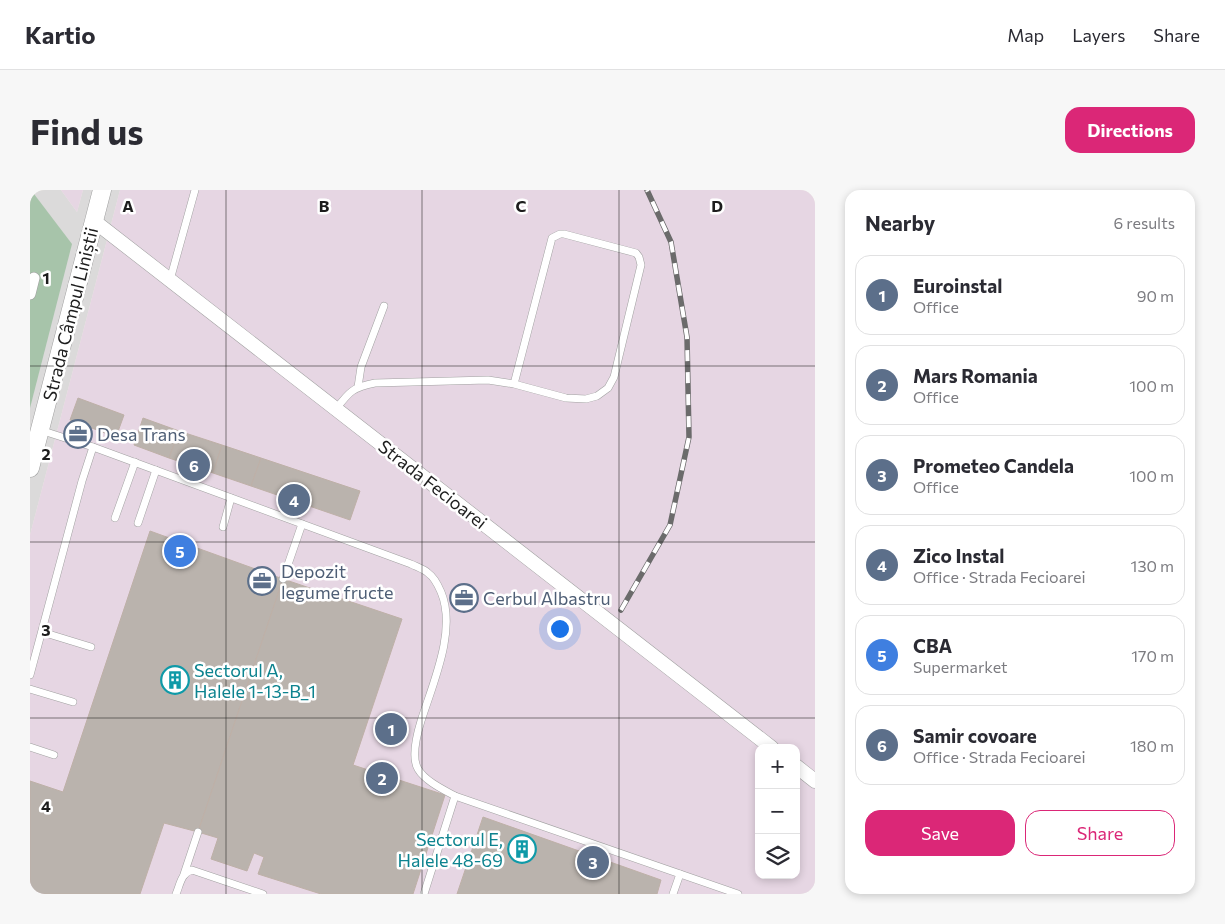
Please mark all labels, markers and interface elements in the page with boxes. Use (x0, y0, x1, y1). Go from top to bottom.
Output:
text: Kartio (25, 20, 95, 49)
text: Map (1007, 24, 1044, 46)
text: Layers (1072, 24, 1125, 46)
text: Share (1153, 24, 1200, 46)
button: Directions (1065, 107, 1195, 153)
text: Find us (30, 109, 144, 152)
text: A (122, 196, 134, 215)
text: B (319, 196, 330, 215)
text: C (516, 196, 527, 215)
text: D (711, 196, 723, 215)
text: Nearby (865, 210, 935, 235)
text: 6 results (1114, 213, 1175, 232)
street label: Strada Câmpul Liniștii (38, 225, 103, 403)
text: 1 (42, 268, 50, 287)
text: Euroinstal (913, 274, 1002, 297)
text: 1 (878, 286, 886, 305)
text: 90 m (1137, 286, 1174, 305)
text: Office (913, 297, 959, 316)
text: Mars Romania (913, 364, 1038, 387)
text: 2 (877, 376, 887, 395)
text: 100 m (1129, 376, 1174, 395)
text: Office (913, 387, 959, 406)
office icon: Desa Trans (63, 419, 93, 449)
place label: Desa Trans (97, 423, 186, 445)
street label: Strada Fecioarei (374, 435, 492, 533)
text: 2 (41, 444, 51, 463)
pin: 6 (178, 446, 210, 484)
text: Prometeo Candela (913, 454, 1074, 477)
text: 3 (877, 466, 887, 485)
text: 100 m (1129, 466, 1174, 485)
text: Office (913, 477, 959, 496)
pin: 4 (278, 481, 310, 519)
pin: 5 (164, 532, 196, 570)
text: Zico Instal (913, 544, 1004, 567)
text: 4 (877, 556, 887, 575)
text: 130 m (1131, 556, 1174, 575)
place label: Depozit legume fructe (281, 560, 394, 603)
office icon: Depozit legume fructe (247, 566, 277, 596)
text: Office · Strada Fecioarei (913, 567, 1086, 586)
office icon: Cerbul Albastru (449, 583, 479, 613)
place label: Cerbul Albastru (483, 587, 611, 609)
your location (547, 616, 573, 642)
text: 3 (41, 620, 51, 639)
text: CBA (913, 634, 952, 657)
text: 5 (877, 646, 887, 665)
text: 170 m (1131, 646, 1174, 665)
text: Supermarket (913, 657, 1008, 676)
place label: Sectorul A, Halele 1-13-B_1 (194, 659, 316, 702)
building icon: Sectorul A, Halele 1-13-B_1 (160, 665, 190, 695)
pin: 1 (375, 710, 407, 748)
text: Samir covoare (913, 724, 1037, 747)
text: 6 (877, 736, 887, 755)
text: 180 m (1130, 736, 1174, 755)
map controls (755, 744, 800, 879)
button: + (755, 744, 800, 789)
text: Office · Strada Fecioarei (913, 747, 1086, 766)
pin: 2 (366, 759, 398, 797)
button: − (755, 789, 800, 834)
text: 4 (41, 796, 51, 815)
button: Save (865, 810, 1015, 856)
button: Share (1025, 810, 1175, 856)
place label: Sectorul E, Halele 48-69 (398, 828, 503, 871)
building icon: Sectorul E, Halele 48-69 (507, 834, 537, 864)
button: layers (755, 834, 800, 879)
pin: 3 (577, 843, 609, 881)

